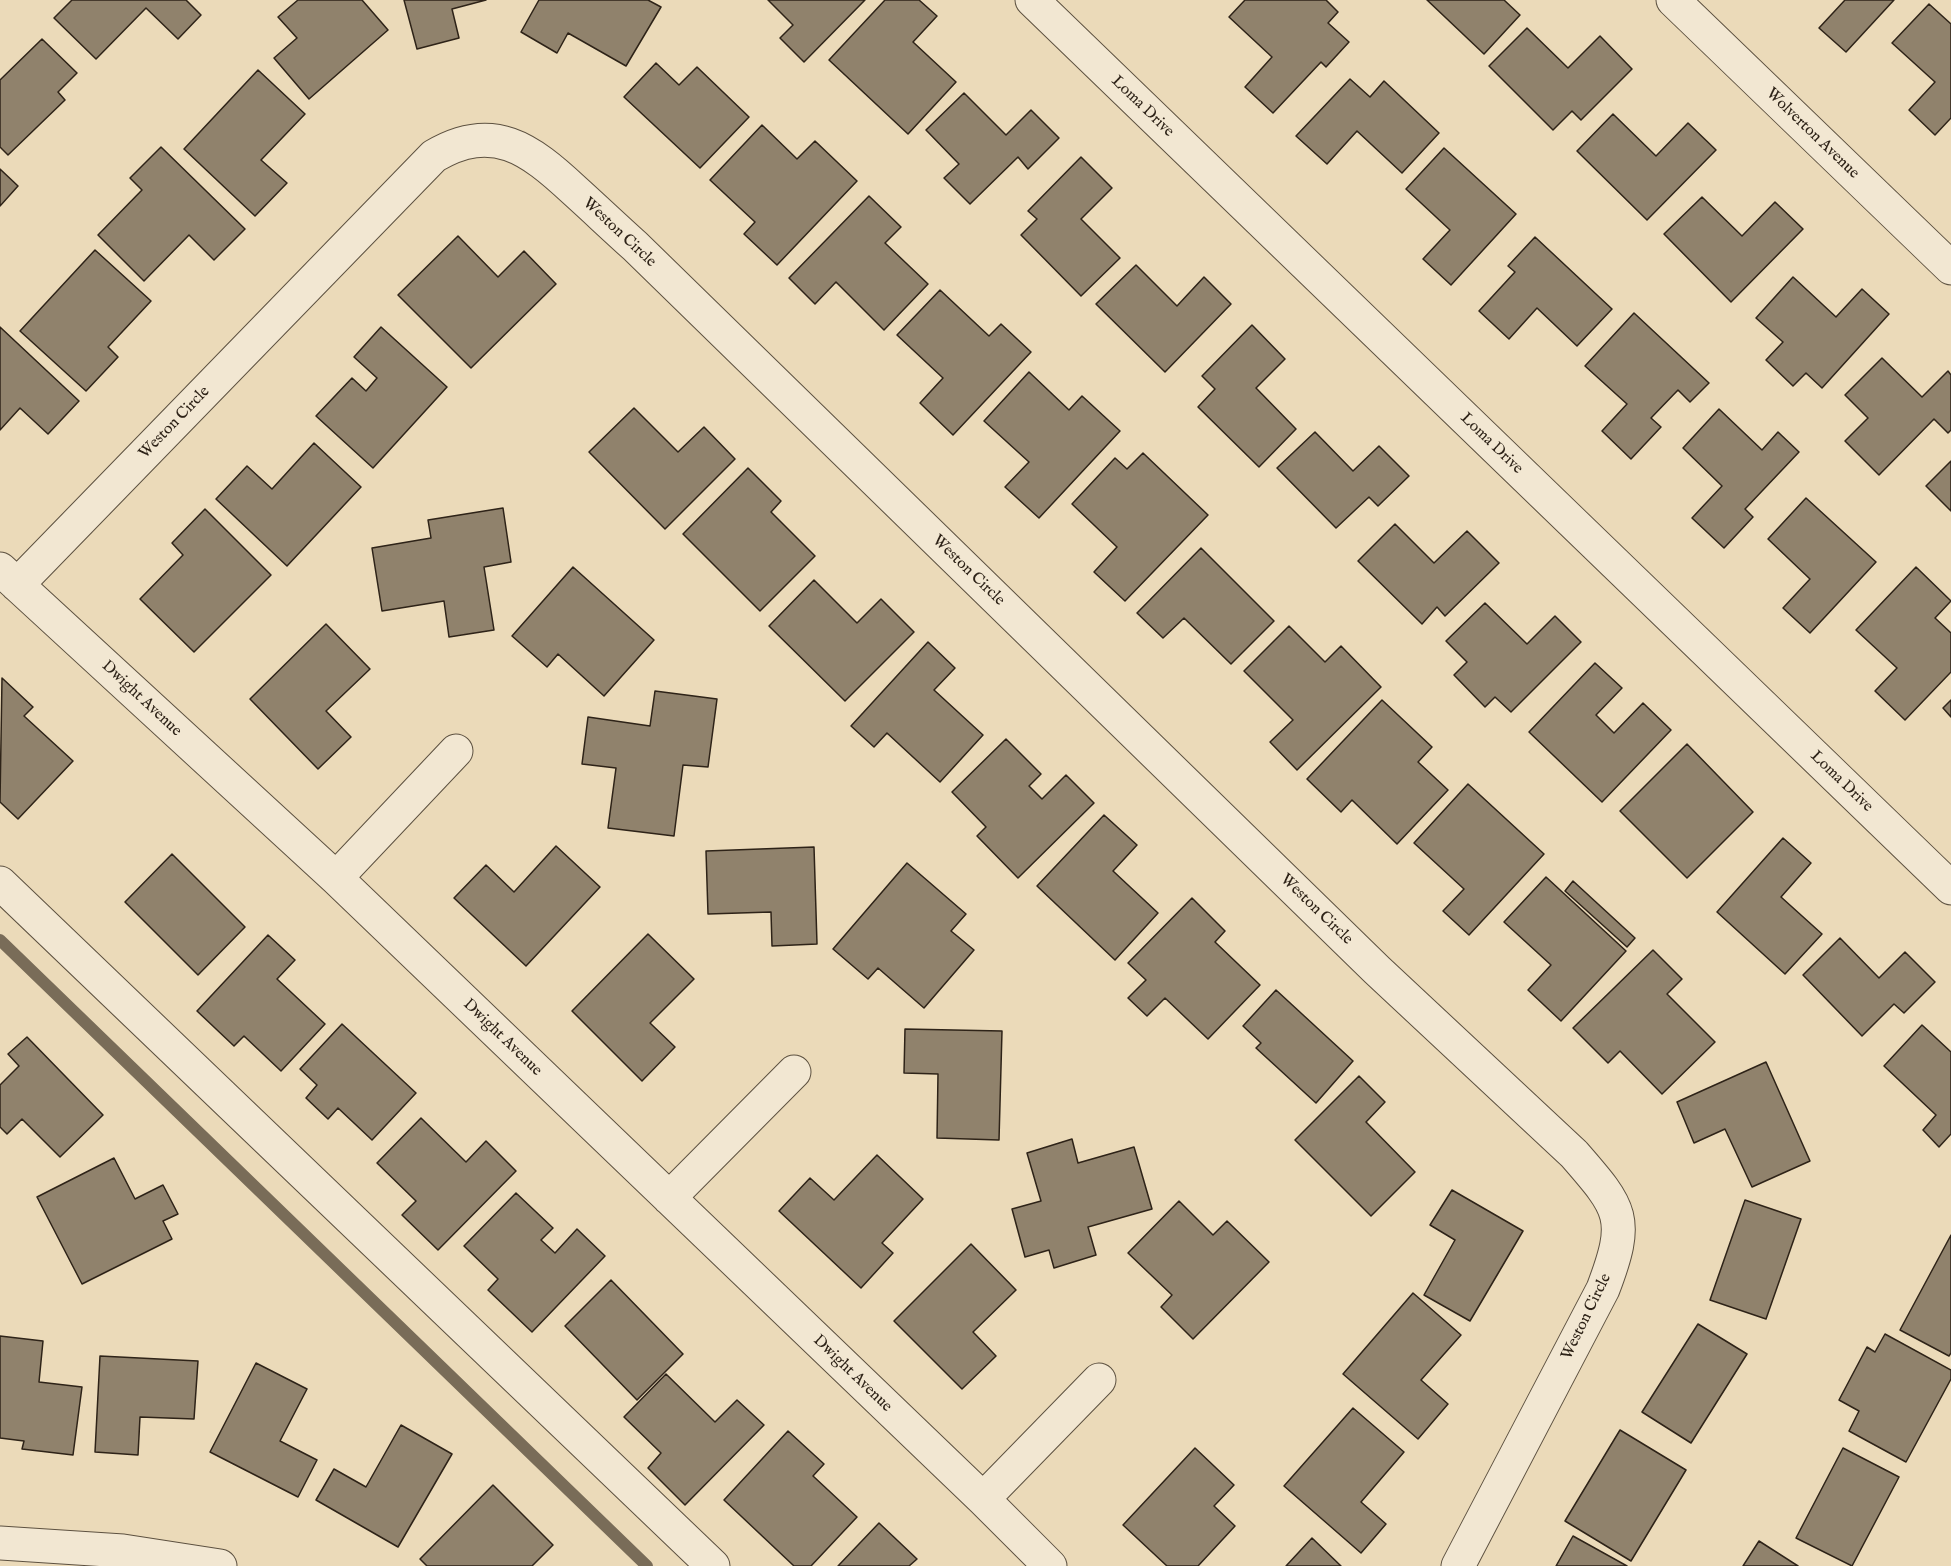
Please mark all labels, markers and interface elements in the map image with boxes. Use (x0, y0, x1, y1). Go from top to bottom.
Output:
street label: Loma Drive (1106, 72, 1178, 142)
street label: Wolverton Avenue (1761, 85, 1863, 183)
street label: Weston Circle (578, 194, 660, 272)
street label: Weston Circle (136, 383, 214, 463)
street label: Loma Drive (1455, 409, 1527, 479)
street label: Weston Circle (928, 532, 1008, 610)
street label: Dwight Avenue (97, 657, 185, 741)
street label: Loma Drive (1805, 747, 1877, 817)
street label: Weston Circle (1276, 871, 1356, 949)
street label: Dwight Avenue (458, 995, 546, 1081)
street label: Weston Circle (1558, 1271, 1616, 1363)
street label: Dwight Avenue (808, 1331, 896, 1417)

